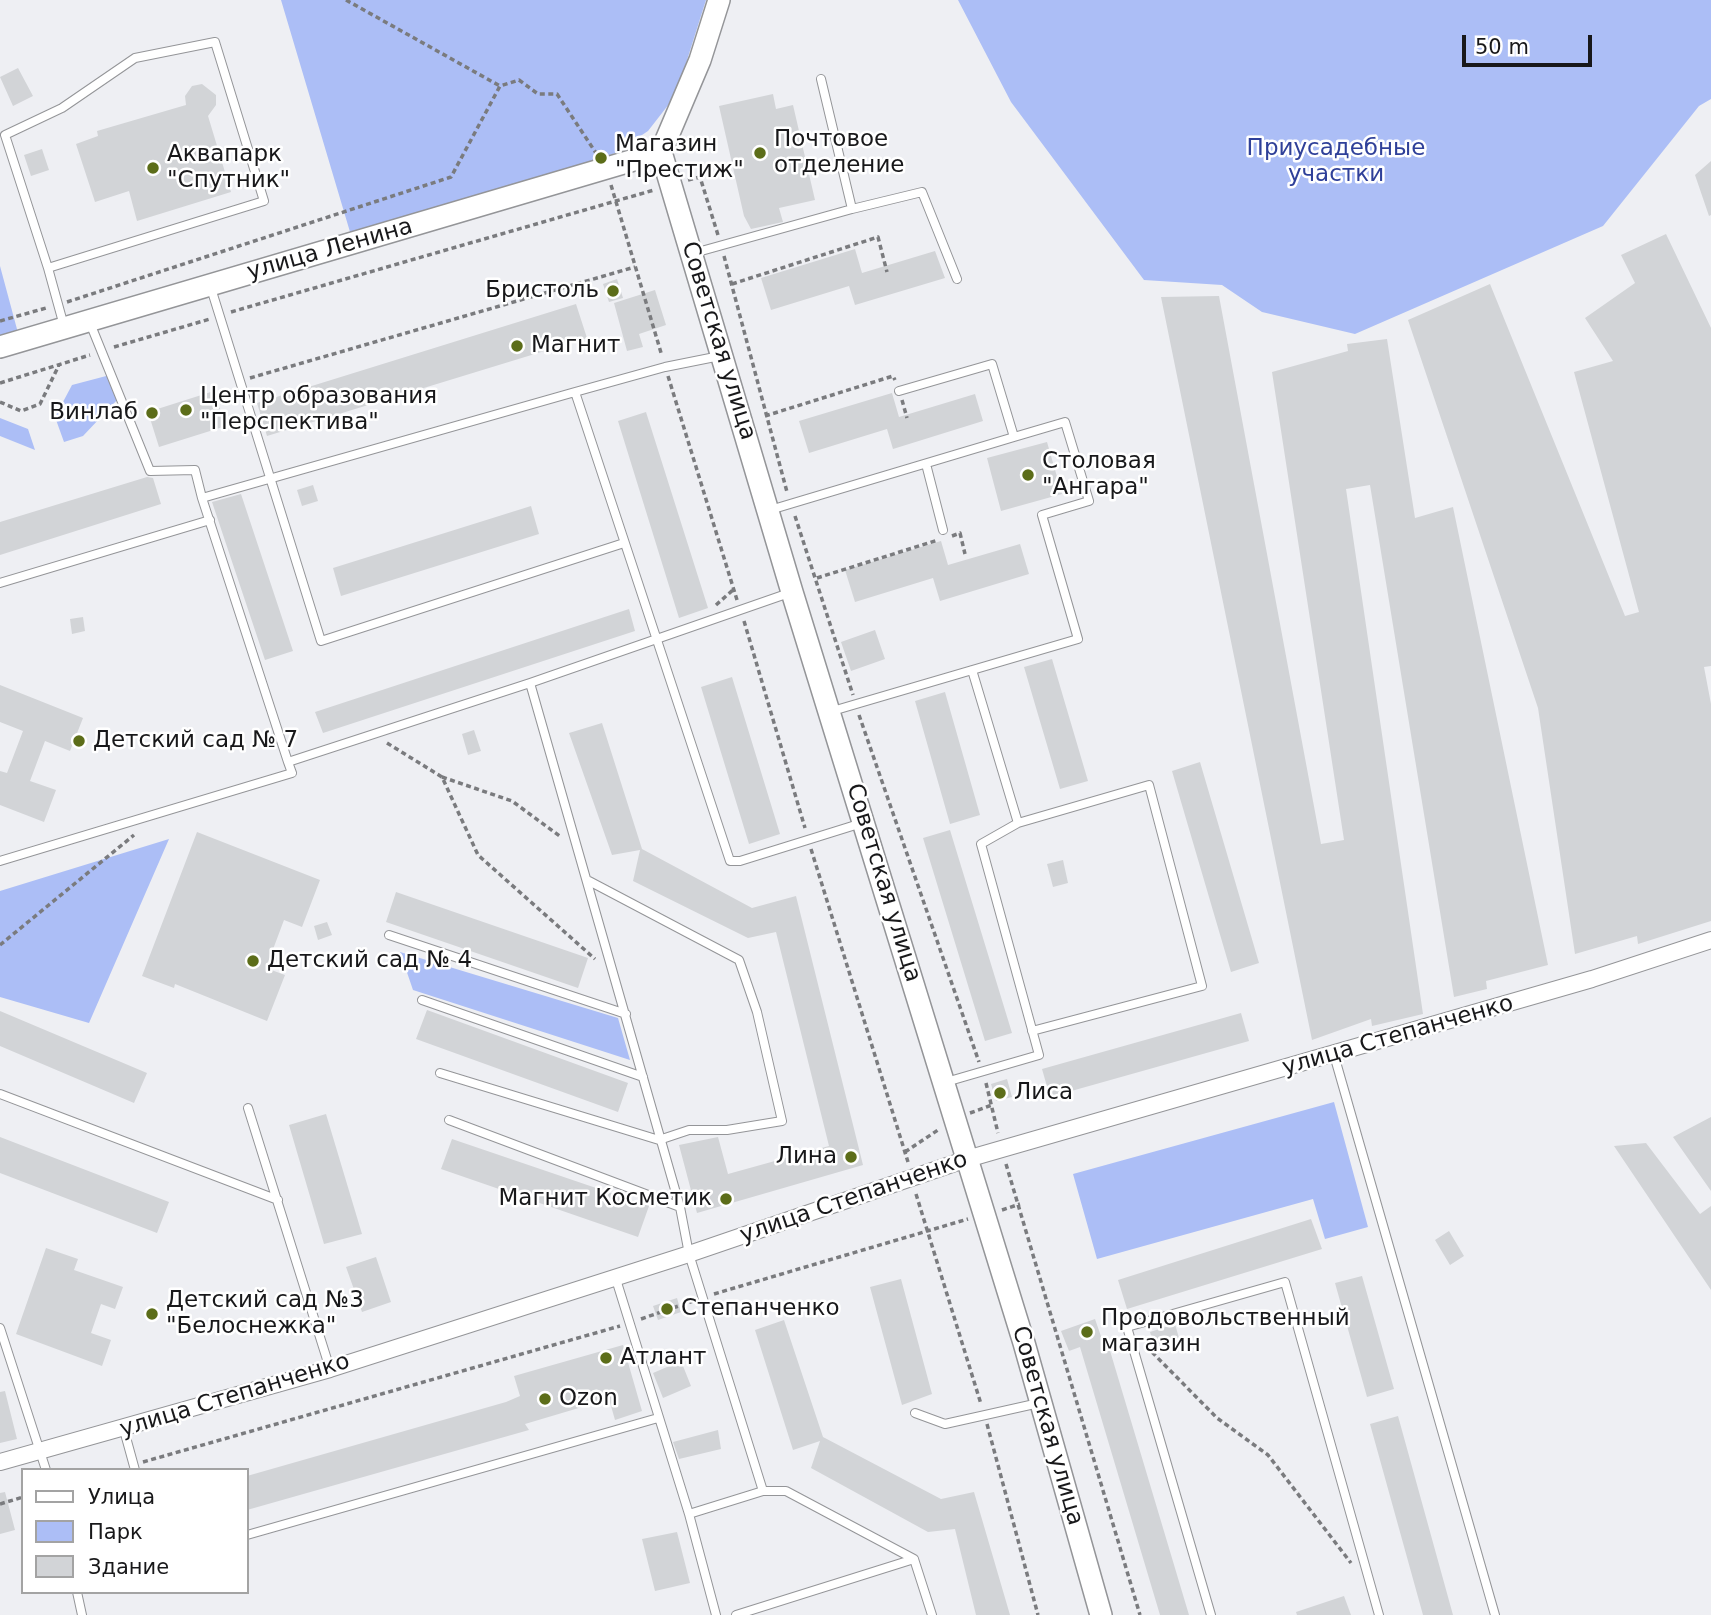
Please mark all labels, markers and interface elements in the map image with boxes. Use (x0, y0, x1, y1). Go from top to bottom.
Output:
scale bar (1466, 21, 1596, 65)
text: 50 m (1475, 35, 1529, 59)
place label: Почтовое отделение (774, 126, 905, 180)
place label: Магазин "Престиж" (615, 131, 744, 185)
park label: Приусадебные участки (1247, 135, 1425, 189)
place label: Аквапарк "Спутник" (167, 141, 290, 195)
marker: Почтовое отделение (752, 145, 768, 161)
marker: Магазин "Престиж" (593, 150, 609, 166)
marker: Аквапарк "Спутник" (145, 160, 161, 176)
street label: улица Ленина (244, 213, 416, 287)
street label: Советская улица (675, 238, 761, 444)
place label: Бристоль (485, 277, 599, 305)
marker: Бристоль (605, 283, 621, 299)
place label: Магнит (531, 332, 620, 360)
marker: Магнит (509, 338, 525, 354)
place label: Центр образования "Перспектива" (200, 383, 437, 437)
place label: Винлаб (49, 399, 138, 427)
marker: Центр образования "Перспектива" (178, 402, 194, 418)
marker: Винлаб (144, 405, 160, 421)
place label: Столовая "Ангара" (1042, 448, 1156, 502)
marker: Столовая "Ангара" (1020, 467, 1036, 483)
place label: Детский сад № 7 (93, 727, 298, 755)
marker: Детский сад № 7 (71, 733, 87, 749)
street label: Советская улица (840, 780, 926, 986)
place label: Детский сад № 4 (267, 947, 472, 975)
marker: Детский сад № 4 (245, 953, 261, 969)
street label: улица Степанченко (1279, 990, 1517, 1082)
place label: Лиса (1014, 1079, 1073, 1107)
marker: Лиса (992, 1085, 1008, 1101)
place label: Лина (776, 1143, 837, 1171)
street label: улица Степанченко (737, 1146, 971, 1250)
marker: Лина (843, 1149, 859, 1165)
place label: Магнит Косметик (498, 1185, 712, 1213)
marker: Магнит Косметик (718, 1191, 734, 1207)
place label: Детский сад №3 "Белоснежка" (166, 1287, 364, 1341)
place label: Степанченко (681, 1295, 840, 1323)
marker: Степанченко (659, 1301, 675, 1317)
place label: Продовольственный магазин (1101, 1305, 1350, 1359)
marker: Детский сад №3 "Белоснежка" (144, 1306, 160, 1322)
street label: Советская улица (1005, 1323, 1089, 1529)
marker: Продовольственный магазин (1079, 1324, 1095, 1340)
place label: Атлант (620, 1344, 706, 1372)
street label: улица Степанченко (117, 1348, 353, 1444)
marker: Атлант (598, 1350, 614, 1366)
place label: Ozon (559, 1385, 618, 1413)
marker: Ozon (537, 1391, 553, 1407)
legend (21, 1468, 248, 1594)
text: Улица (88, 1485, 155, 1509)
text: Парк (88, 1520, 143, 1544)
text: Здание (88, 1555, 169, 1579)

